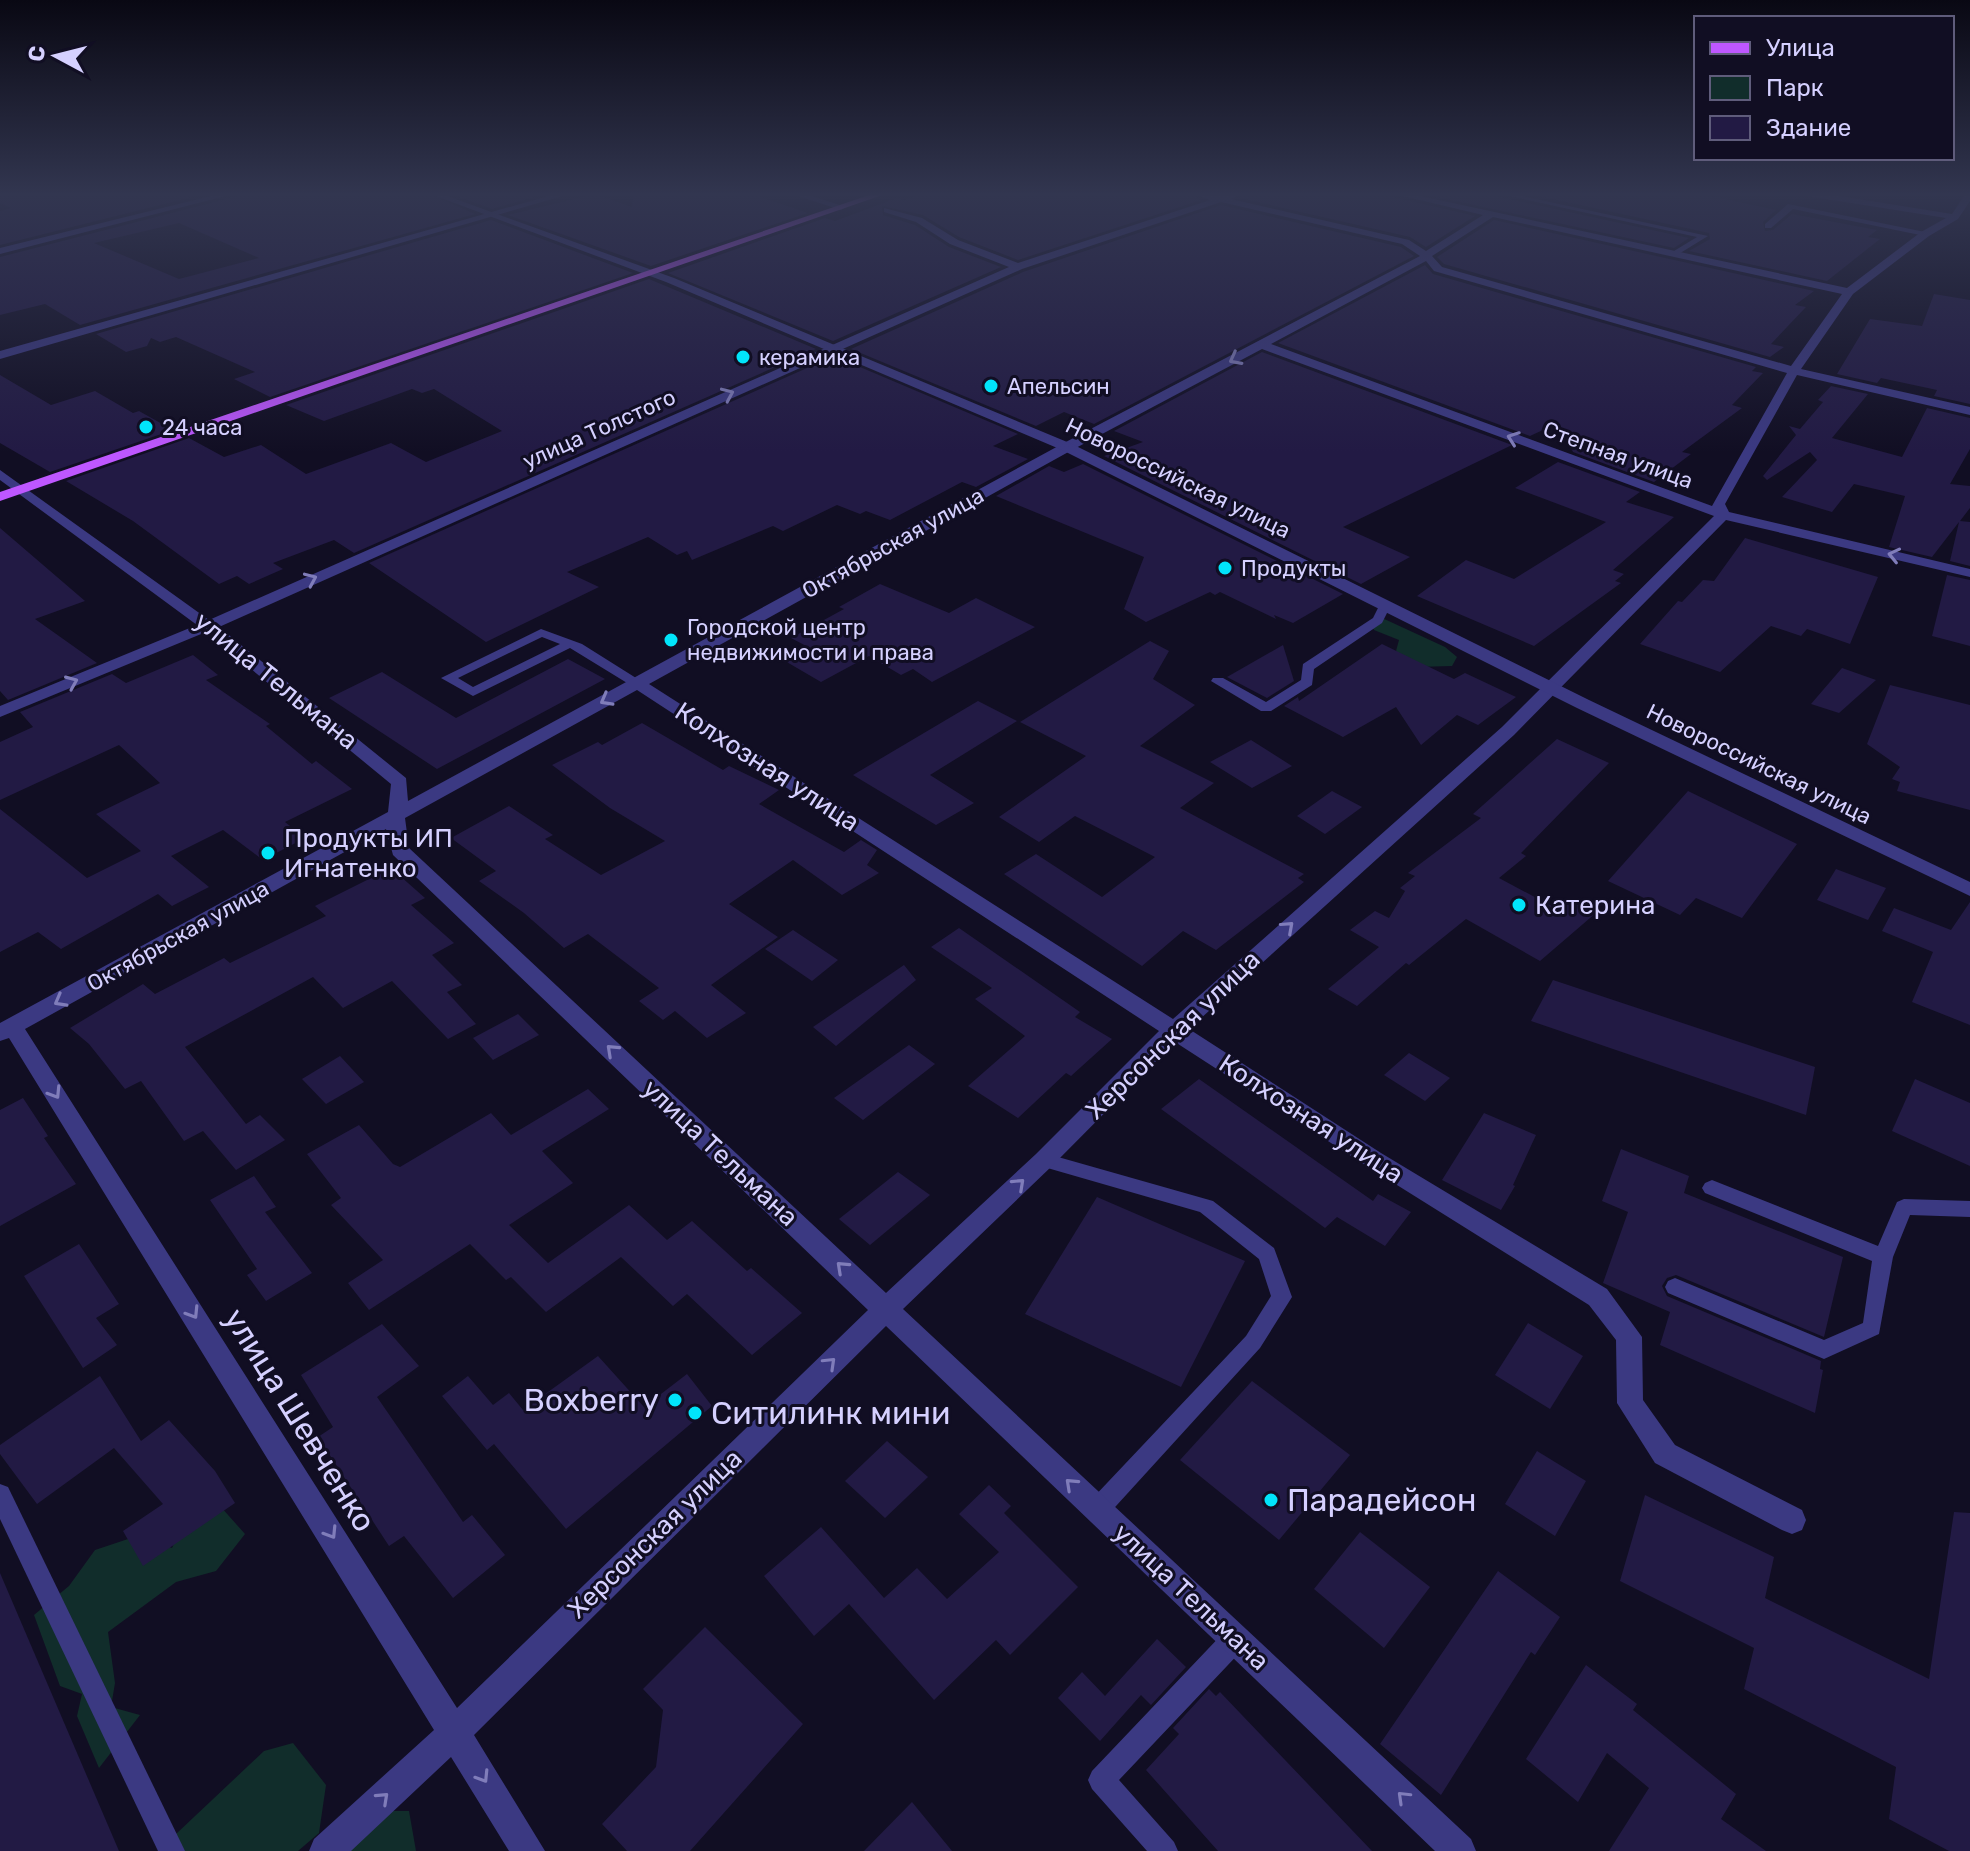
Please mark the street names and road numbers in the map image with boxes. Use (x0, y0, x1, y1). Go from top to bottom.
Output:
street label: улица Толстого (518, 383, 680, 475)
street label: Новороссийская улица (1061, 412, 1295, 544)
street label: Степная улица (1539, 415, 1697, 495)
street label: Октябрьская улица (797, 482, 989, 604)
street label: улица Тельмана (188, 606, 364, 756)
street label: Колхозная улица (669, 696, 865, 838)
street label: Новороссийская улица (1642, 698, 1876, 830)
street label: Октябрьская улица (82, 875, 274, 997)
street label: Херсонская улица (1080, 944, 1266, 1126)
street label: Колхозная улица (1213, 1048, 1409, 1190)
street label: улица Тельмана (636, 1073, 804, 1233)
street label: улица Шевченко (216, 1301, 384, 1539)
street label: Херсонская улица (562, 1443, 748, 1625)
street label: улица Тельмана (1107, 1517, 1275, 1677)

